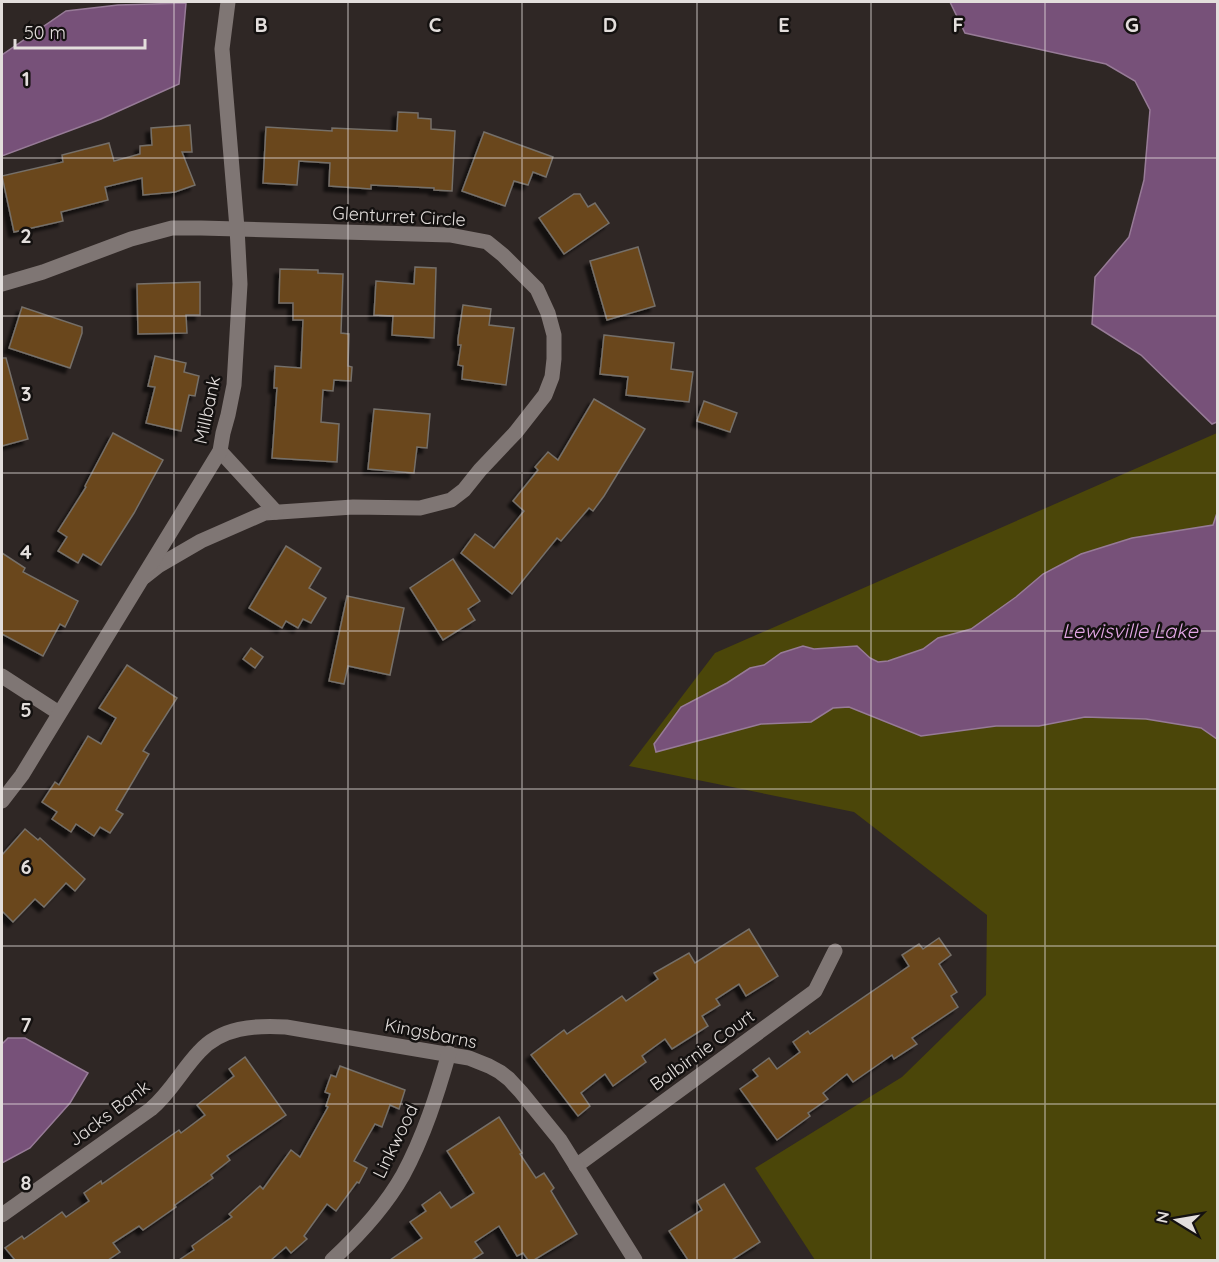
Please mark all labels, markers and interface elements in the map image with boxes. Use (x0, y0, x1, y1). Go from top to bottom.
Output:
scale bar (15, 12, 146, 50)
text: B (254, 12, 268, 37)
text: C (429, 12, 442, 37)
text: D (603, 12, 617, 37)
text: E (778, 12, 790, 37)
text: F (952, 12, 964, 37)
text: G (1125, 12, 1139, 37)
text: 50 m (24, 21, 66, 44)
text: 1 (22, 66, 30, 91)
street label: Glenturret Circle (332, 201, 466, 231)
text: 2 (20, 223, 32, 248)
street label: Millbank (189, 374, 225, 446)
text: 3 (21, 381, 31, 406)
text: 4 (20, 539, 32, 564)
water label: Lewisville Lake (1062, 618, 1198, 643)
text: 5 (20, 697, 32, 722)
text: 6 (20, 854, 32, 879)
street label: Balbirnie Court (645, 1004, 759, 1096)
text: 7 (21, 1012, 32, 1037)
street label: Kingsbarns (383, 1013, 479, 1053)
street label: Jacks Bank (64, 1075, 154, 1151)
street label: Linkwood (367, 1100, 423, 1182)
text: 8 (21, 1170, 32, 1195)
north arrow (1147, 1190, 1207, 1250)
text: N (1151, 1209, 1173, 1225)

